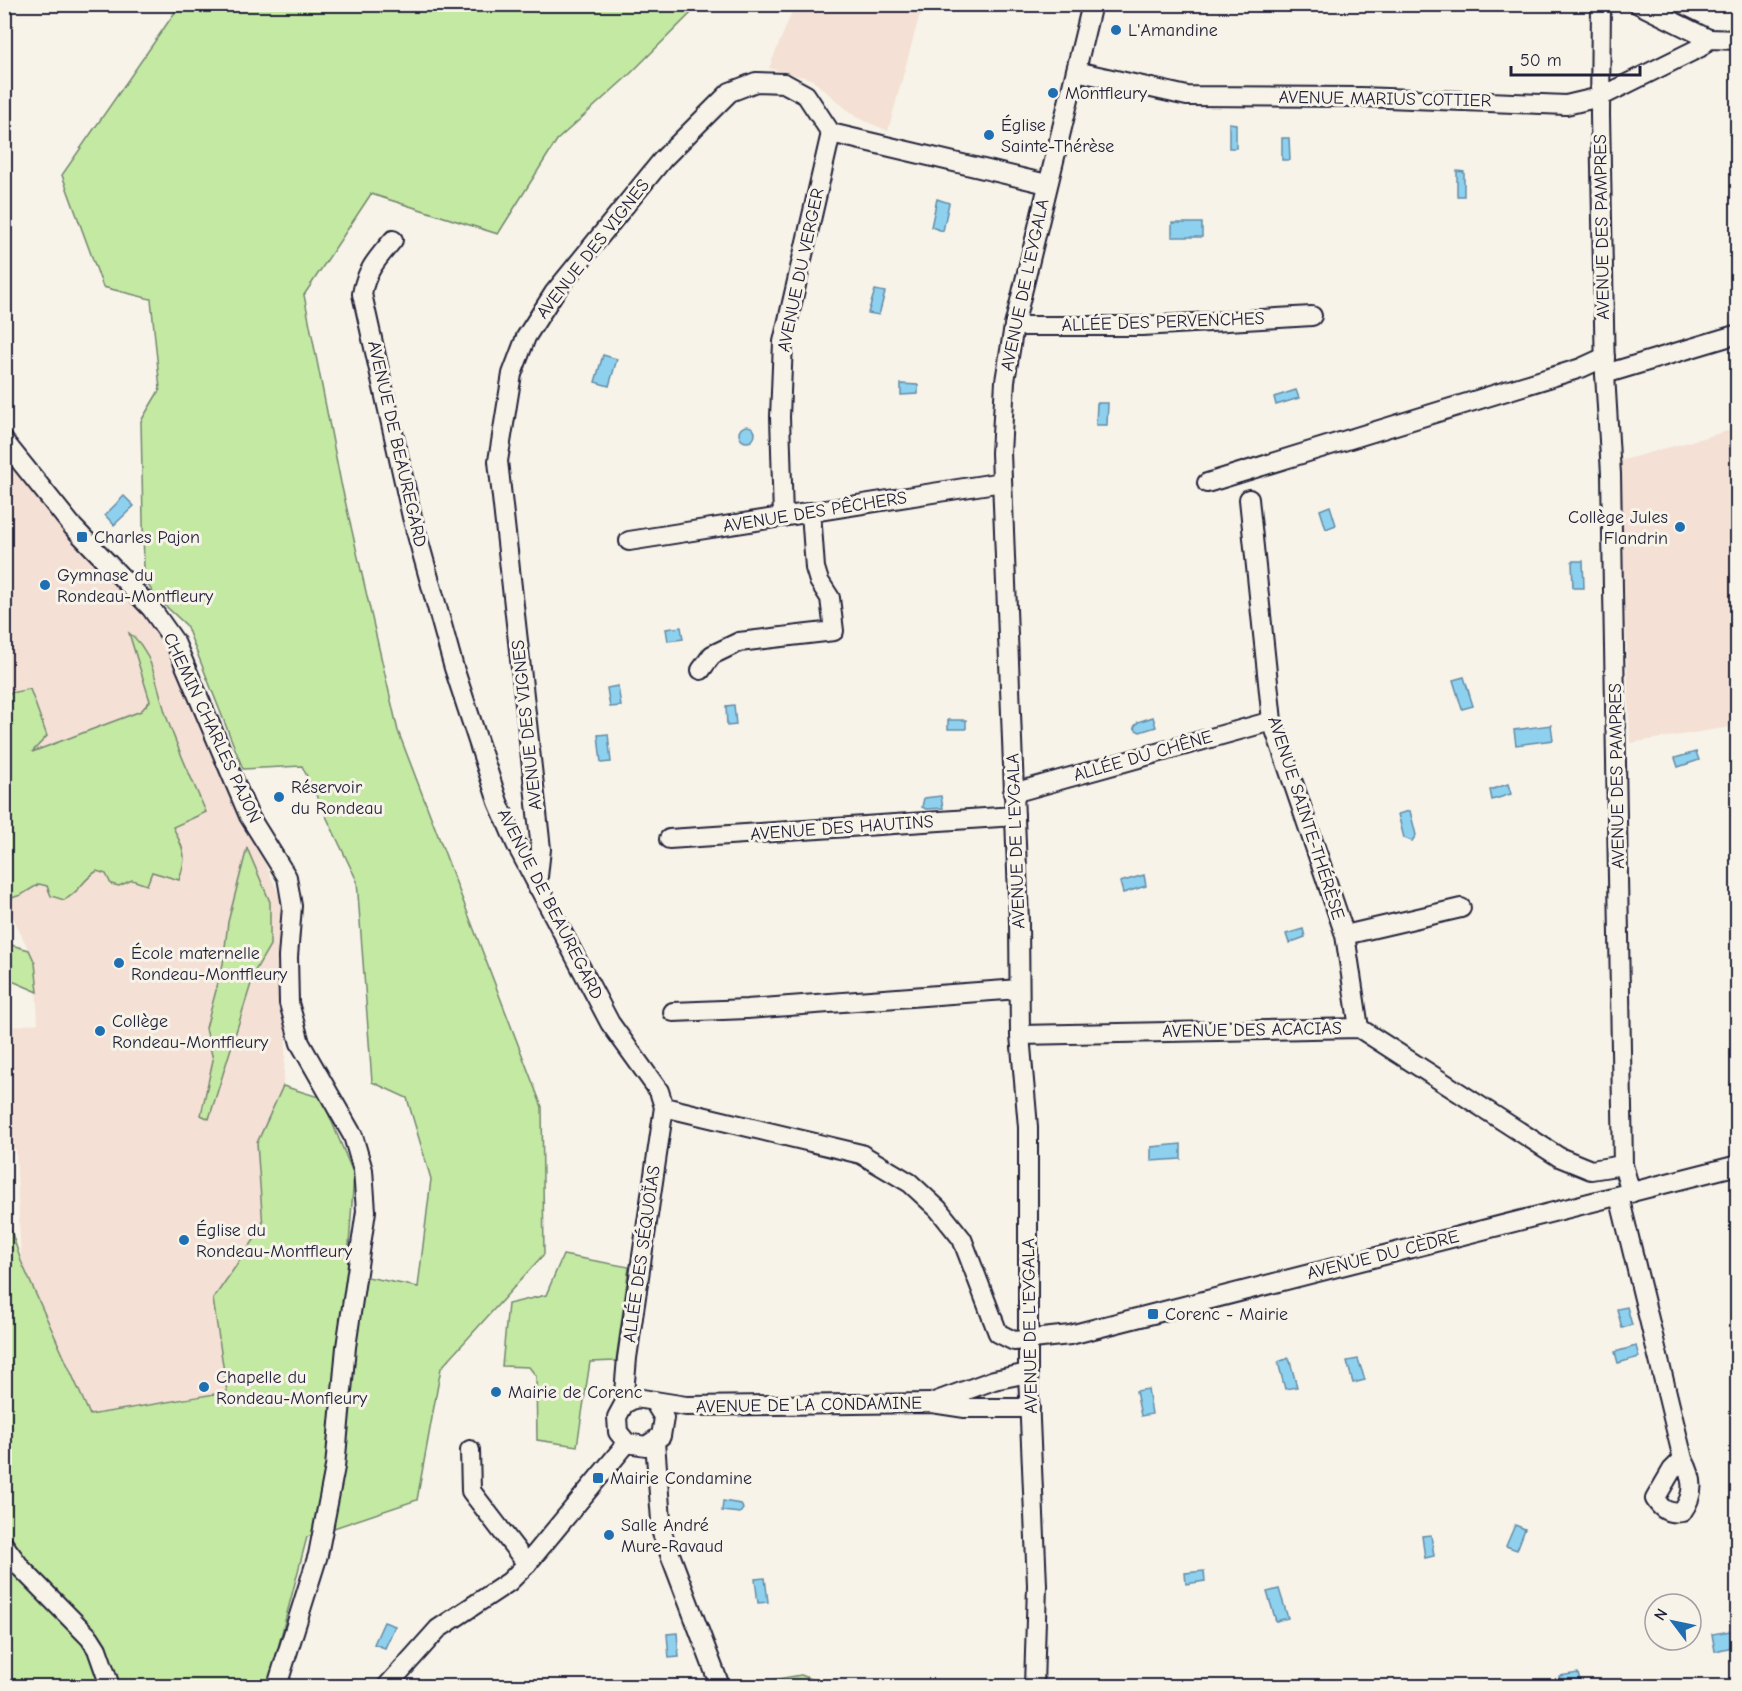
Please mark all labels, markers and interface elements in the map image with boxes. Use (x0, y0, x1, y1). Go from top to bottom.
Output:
place label: L'Amandine (1128, 20, 1218, 41)
marker: L'Amandine (1109, 23, 1123, 37)
scale bar (1511, 39, 1640, 77)
text: 50 m (1520, 50, 1562, 71)
place label: Montfleury (1065, 83, 1148, 104)
marker: Montfleury (1046, 86, 1060, 100)
street label: AVENUE MARIUS COTTIER (1279, 87, 1492, 111)
place label: Église Sainte-Thérèse (1001, 114, 1114, 157)
marker: Église Sainte-Thérèse (982, 128, 996, 142)
street label: AVENUE DES PAMPRES (1590, 134, 1614, 320)
street label: AVENUE DES VIGNES (532, 175, 654, 323)
street label: AVENUE DU VERGER (773, 186, 829, 354)
street label: AVENUE DE L'EYGALA (996, 197, 1054, 373)
street label: ALLÉE DES PERVENCHES (1061, 307, 1265, 336)
street label: AVENUE DE BEAUREGARD (363, 339, 431, 549)
street label: AVENUE DES PÊCHERS (721, 486, 908, 537)
place label: Collège Jules Flandrin (1568, 507, 1668, 549)
marker: Collège Jules Flandrin (1673, 520, 1687, 534)
place label: Charles Pajon (94, 527, 200, 548)
marker: Charles Pajon (75, 530, 89, 544)
place label: Gymnase du Rondeau-Montfleury (57, 565, 214, 607)
marker: Gymnase du Rondeau-Montfleury (38, 578, 52, 592)
street label: CHEMIN CHARLES PAJON (159, 630, 265, 826)
street label: AVENUE DES VIGNES (508, 639, 546, 811)
street label: AVENUE DES PAMPRES (1605, 683, 1629, 869)
street label: AVENUE SAINTE-THÉRÈSE (1263, 713, 1350, 922)
street label: ALLÉE DU CHÊNE (1071, 725, 1215, 786)
street label: AVENUE DE L'EYGALA (1002, 753, 1030, 929)
place label: Réservoir du Rondeau (291, 777, 383, 819)
marker: Réservoir du Rondeau (272, 790, 286, 804)
street label: AVENUE DE BEAUREGARD (493, 805, 607, 1003)
street label: AVENUE DES HAUTINS (750, 811, 934, 845)
place label: École maternelle Rondeau-Montfleury (131, 942, 288, 985)
marker: École maternelle Rondeau-Montfleury (112, 956, 126, 970)
place label: Collège Rondeau-Montfleury (112, 1011, 269, 1053)
street label: AVENUE DES ACACIAS (1162, 1018, 1342, 1042)
marker: Collège Rondeau-Montfleury (93, 1024, 107, 1038)
street label: ALLÉE DES SÉQUOÏAS (618, 1164, 665, 1344)
place label: Église du Rondeau-Montfleury (196, 1219, 353, 1262)
street label: AVENUE DU CÈDRE (1305, 1225, 1461, 1284)
marker: Église du Rondeau-Montfleury (177, 1233, 191, 1247)
street label: AVENUE DE L'EYGALA (1018, 1238, 1042, 1414)
place label: Corenc - Mairie (1165, 1304, 1288, 1325)
marker: Corenc - Mairie (1146, 1307, 1160, 1321)
place label: Chapelle du Rondeau-Monfleury (216, 1367, 368, 1409)
marker: Chapelle du Rondeau-Monfleury (197, 1380, 211, 1394)
place label: Mairie de Corenc (508, 1382, 643, 1403)
marker: Mairie de Corenc (489, 1385, 503, 1399)
street label: AVENUE DE LA CONDAMINE (696, 1393, 922, 1417)
place label: Mairie Condamine (610, 1468, 752, 1489)
marker: Mairie Condamine (591, 1471, 605, 1485)
place label: Salle André Mure-Ravaud (621, 1515, 723, 1557)
marker: Salle André Mure-Ravaud (602, 1528, 616, 1542)
north arrow (1643, 1592, 1703, 1652)
text: N (1651, 1605, 1672, 1624)

